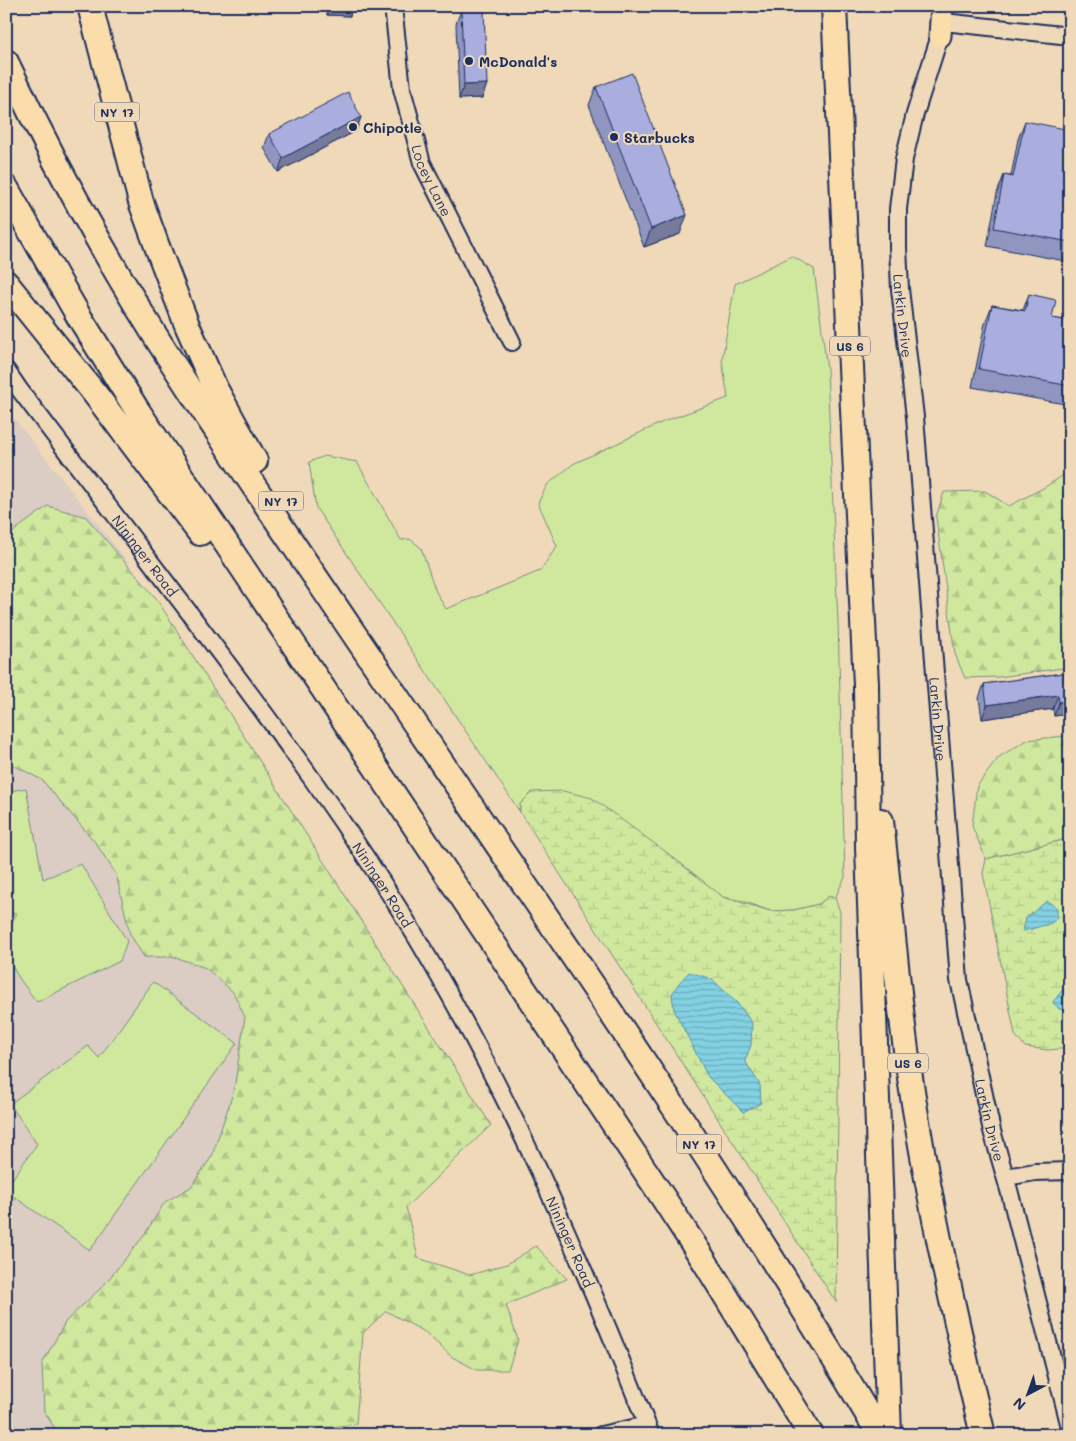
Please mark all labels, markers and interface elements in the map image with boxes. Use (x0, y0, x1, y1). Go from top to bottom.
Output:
place label: McDonald's (479, 52, 557, 71)
marker: McDonald's (463, 55, 475, 67)
road number: NY 17 (94, 102, 140, 121)
place label: Chipotle (363, 118, 422, 137)
marker: Chipotle (347, 121, 359, 133)
place label: Starbucks (624, 128, 695, 147)
marker: Starbucks (608, 131, 620, 143)
street label: Locey Lane (408, 143, 457, 219)
street label: Larkin Drive (890, 273, 917, 359)
road number: US 6 (830, 336, 870, 356)
road number: NY 17 (258, 492, 304, 511)
street label: Nininger Road (108, 511, 183, 600)
street label: Larkin Drive (926, 676, 951, 762)
street label: Nininger Road (349, 838, 418, 931)
road number: US 6 (888, 1054, 928, 1072)
street label: Larkin Drive (971, 1077, 1010, 1163)
road number: NY 17 (676, 1134, 722, 1154)
street label: Nininger Road (542, 1193, 599, 1290)
north arrow (1004, 1368, 1054, 1418)
text: N (1009, 1394, 1029, 1415)

